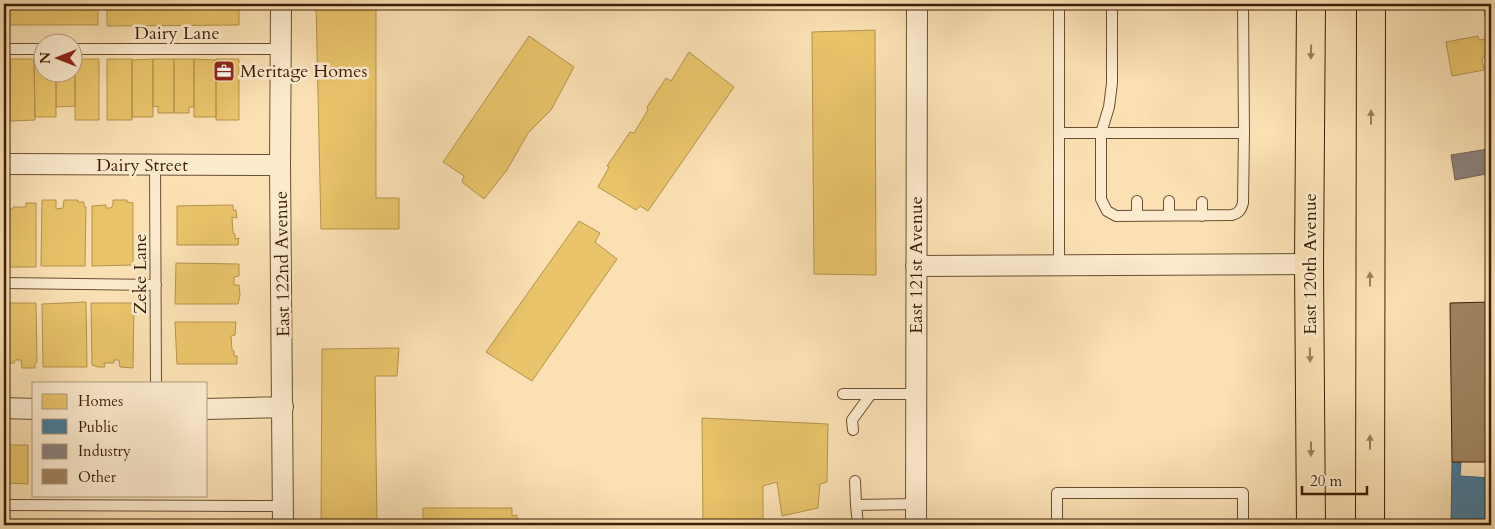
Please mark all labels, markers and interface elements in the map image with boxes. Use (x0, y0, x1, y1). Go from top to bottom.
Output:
street label: Dairy Lane (134, 21, 220, 46)
north arrow (32, 32, 82, 82)
one-way arrow (1307, 45, 1315, 61)
text: N (36, 52, 55, 64)
office icon: Meritage Homes (212, 59, 236, 83)
place label: Meritage Homes (240, 59, 368, 84)
one-way arrow (1367, 108, 1375, 124)
street label: Dairy Street (96, 153, 188, 178)
street label: East 122nd Avenue (269, 191, 296, 337)
street label: East 120th Avenue (1298, 193, 1323, 335)
street label: East 121st Avenue (904, 196, 929, 334)
street label: Zeke Lane (128, 234, 153, 314)
one-way arrow (1367, 271, 1375, 287)
one-way arrow (1306, 347, 1314, 363)
legend (32, 382, 208, 496)
text: Homes (78, 391, 123, 411)
text: Public (78, 417, 118, 437)
one-way arrow (1366, 433, 1374, 449)
text: Industry (78, 441, 131, 461)
one-way arrow (1307, 441, 1315, 457)
scale bar (1302, 464, 1368, 496)
text: Other (78, 467, 117, 487)
text: 20 m (1310, 471, 1342, 491)

